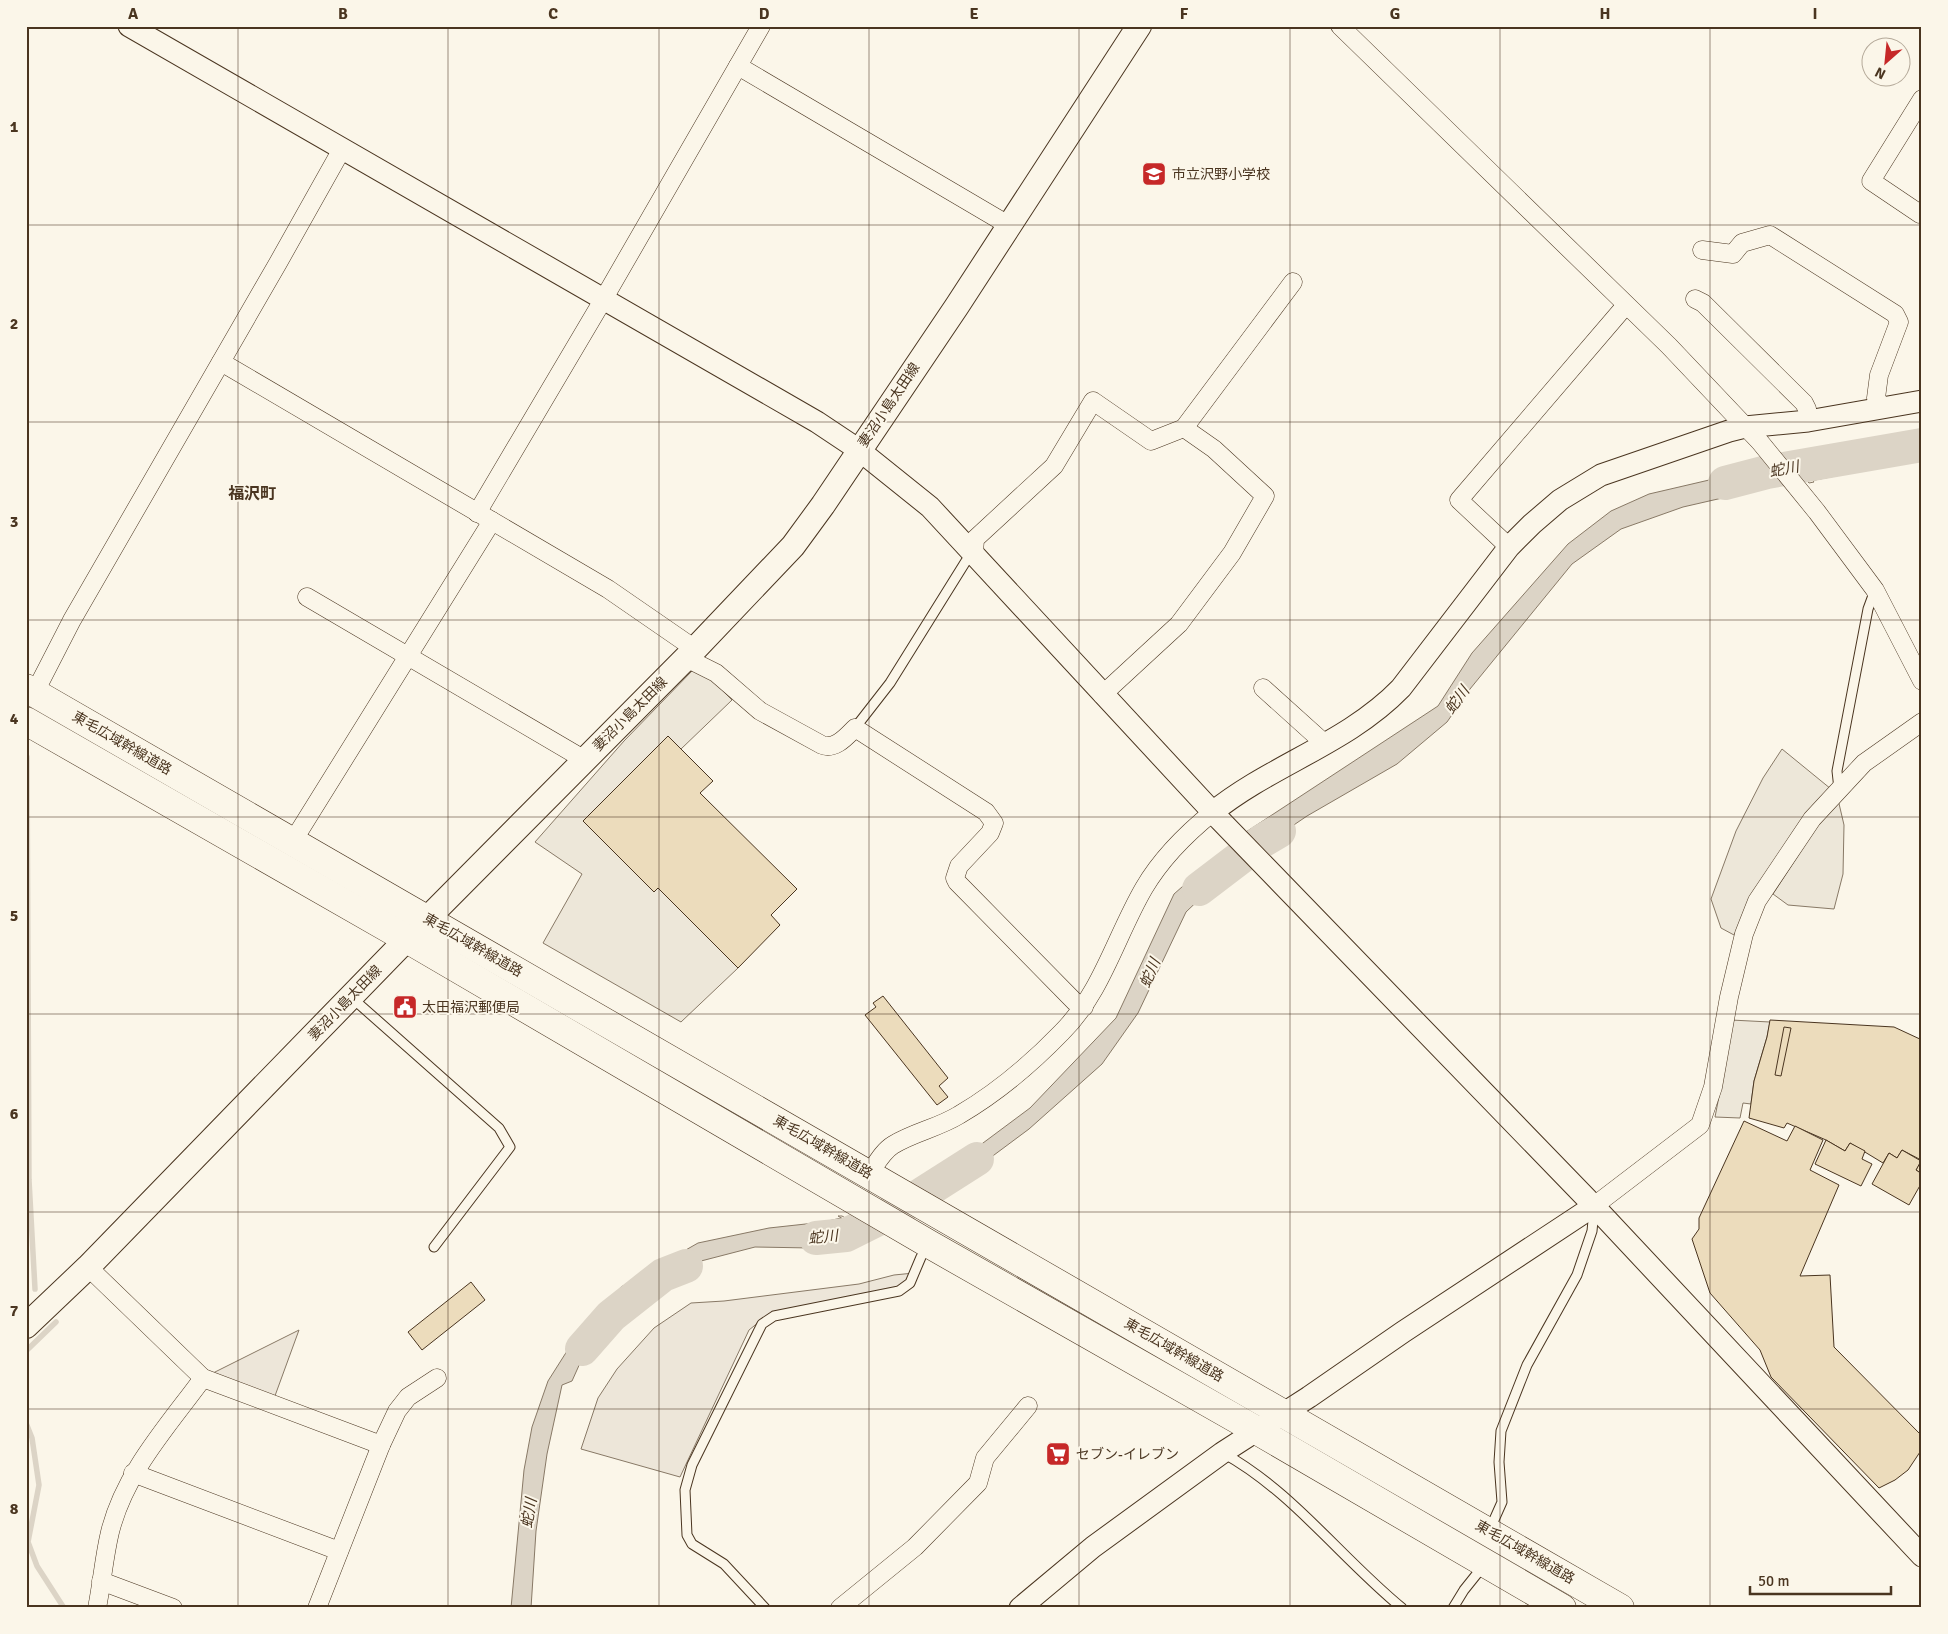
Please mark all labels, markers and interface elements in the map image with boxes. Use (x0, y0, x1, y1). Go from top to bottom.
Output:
text: A (128, 4, 139, 24)
text: B (338, 4, 348, 24)
text: C (548, 4, 558, 24)
text: D (759, 4, 770, 24)
text: E (969, 4, 979, 24)
text: F (1180, 4, 1189, 24)
text: G (1390, 4, 1400, 24)
text: H (1600, 4, 1610, 24)
text: I (1812, 4, 1818, 24)
north arrow (1860, 38, 1910, 88)
text: N (1872, 63, 1889, 83)
text: 1 (10, 117, 19, 137)
school or university icon: 市立沢野小学校 (1141, 161, 1167, 187)
place label: 市立沢野小学校 (1172, 166, 1270, 183)
text: 2 (10, 314, 18, 334)
street label: 妻沼小島太田線 (855, 360, 923, 450)
water label: 蛇川 (1768, 457, 1802, 481)
district label: 福沢町 (228, 484, 276, 504)
text: 3 (10, 512, 18, 532)
street label: 妻沼小島太田線 (589, 673, 671, 755)
water label: 蛇川 (1441, 681, 1474, 717)
street label: 東毛広域幹線道路 (69, 708, 175, 778)
text: 4 (10, 709, 19, 729)
text: 5 (10, 906, 18, 926)
street label: 東毛広域幹線道路 (420, 910, 526, 980)
water label: 蛇川 (1136, 954, 1165, 990)
street label: 妻沼小島太田線 (305, 962, 385, 1044)
public building icon: 太田福沢郵便局 (392, 994, 418, 1020)
place label: 太田福沢郵便局 (422, 999, 520, 1016)
text: 6 (10, 1104, 19, 1124)
street label: 東毛広域幹線道路 (770, 1112, 876, 1182)
water label: 蛇川 (807, 1226, 841, 1248)
text: 7 (10, 1301, 19, 1321)
street label: 東毛広域幹線道路 (1121, 1315, 1227, 1385)
supermarket icon: セブン-イレブン (1045, 1441, 1071, 1467)
place label: セブン-イレブン (1076, 1446, 1179, 1463)
water label: 蛇川 (518, 1495, 541, 1529)
text: 8 (10, 1499, 19, 1519)
street label: 東毛広域幹線道路 (1472, 1517, 1578, 1587)
scale bar (1750, 1564, 1892, 1596)
text: 50 m (1758, 1572, 1789, 1590)

